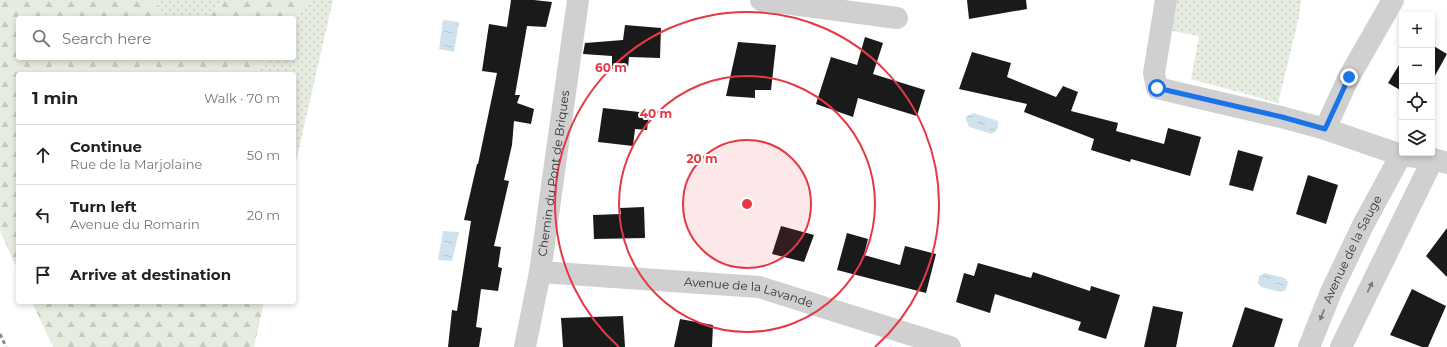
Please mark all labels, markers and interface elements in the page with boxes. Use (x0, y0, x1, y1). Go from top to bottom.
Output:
map controls (1399, 12, 1435, 156)
button: + (1399, 12, 1435, 48)
search box (16, 16, 296, 60)
icon: search (30, 27, 52, 49)
text: Search here (62, 29, 151, 48)
button: − (1399, 48, 1435, 84)
text: 60 m (595, 60, 627, 75)
route end (1340, 68, 1358, 86)
route start (1148, 79, 1166, 97)
button: locate (1399, 84, 1435, 120)
text: 1 min (32, 88, 78, 108)
street label: Chemin du Pont de Briques (534, 89, 572, 257)
text: Walk · 70 m (204, 90, 280, 106)
text: 40 m (640, 106, 672, 121)
button: layers (1399, 120, 1435, 156)
text: Continue (70, 137, 142, 156)
icon: ahead (32, 144, 54, 166)
text: 50 m (247, 147, 280, 163)
text: 20 m (686, 151, 718, 166)
text: Rue de la Marjolaine (70, 156, 202, 172)
street label: Avenue de la Sauge (1319, 192, 1385, 305)
text: Turn left (70, 197, 137, 216)
centre of rings (740, 197, 754, 211)
icon: left (32, 204, 54, 226)
text: 20 m (247, 207, 280, 223)
text: Avenue du Romarin (70, 216, 200, 232)
icon: arrive (32, 264, 54, 286)
text: Arrive at destination (70, 265, 231, 284)
street label: Avenue de la Lavande (683, 274, 815, 311)
one-way arrow (1367, 281, 1373, 293)
one-way arrow (1318, 310, 1324, 322)

